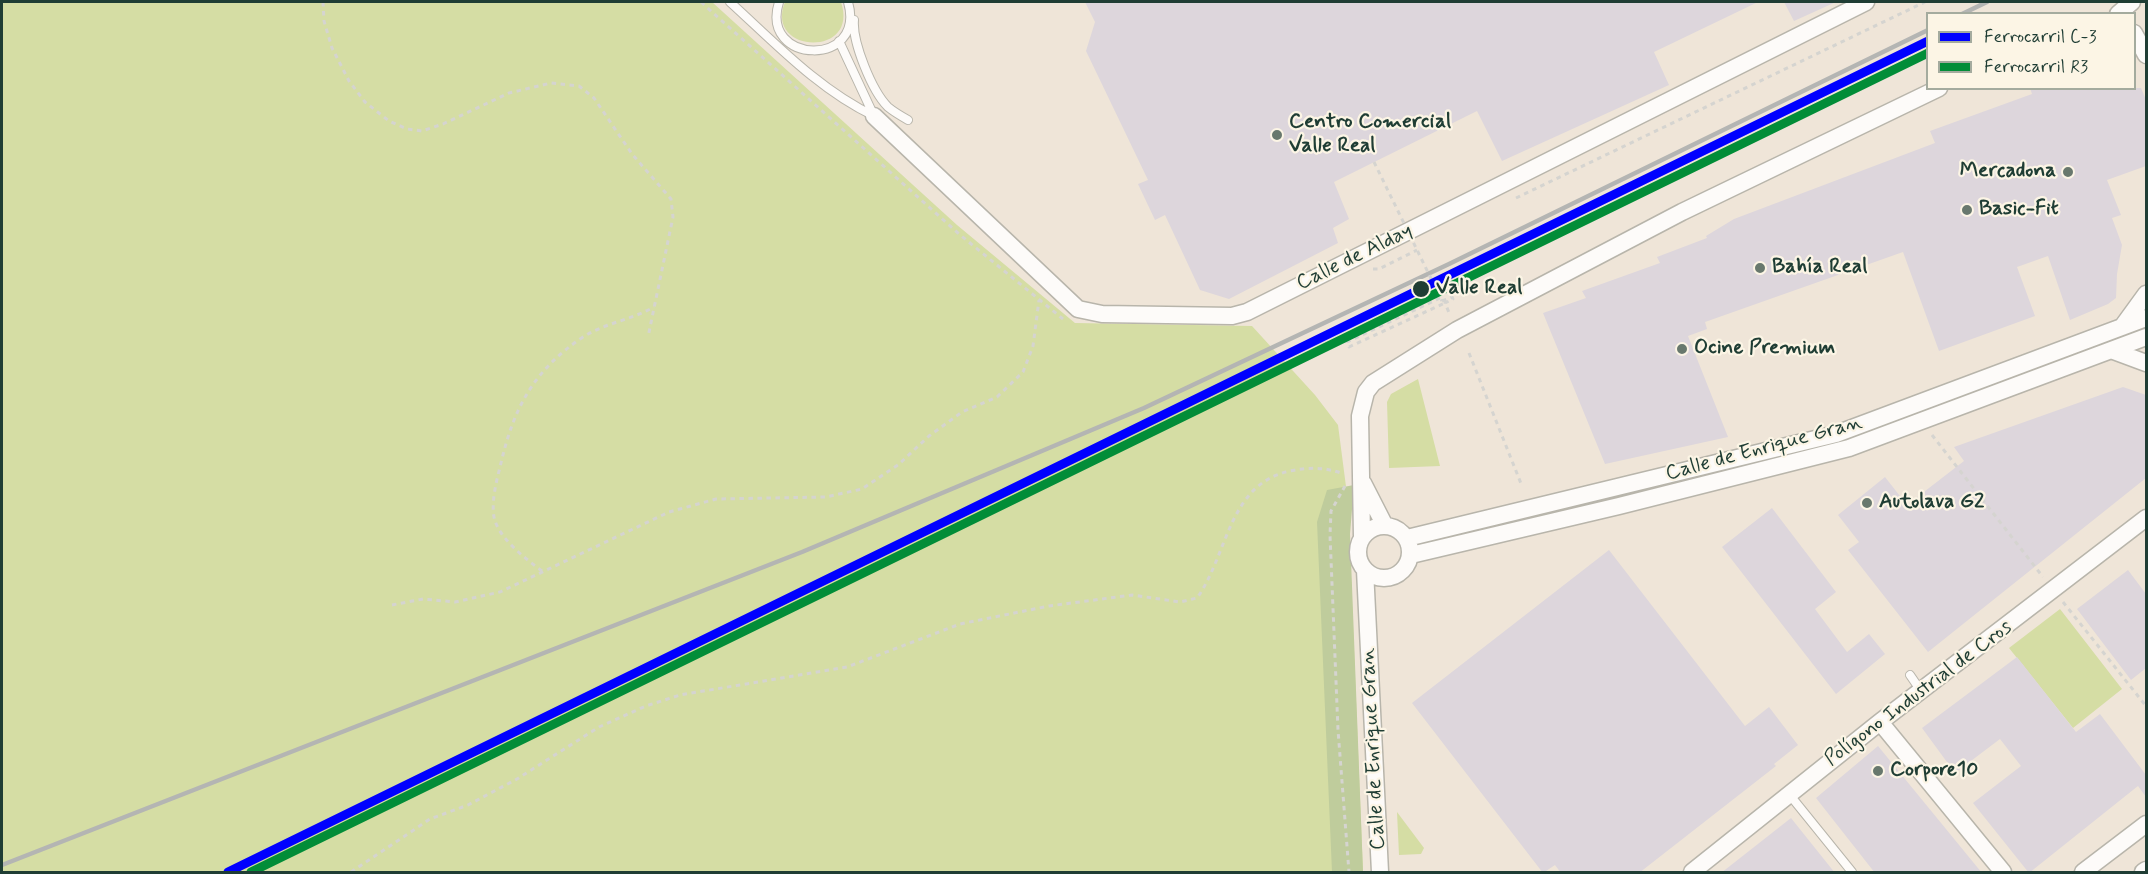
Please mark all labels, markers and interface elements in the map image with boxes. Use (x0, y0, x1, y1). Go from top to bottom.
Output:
legend (1926, 12, 2136, 90)
text: Ferrocarril C-3 (1984, 25, 2097, 49)
text: Ferrocarril R3 (1984, 55, 2088, 79)
place label: Centro Comercial Valle Real (1289, 110, 1451, 160)
marker: Centro Comercial Valle Real (1270, 128, 1284, 142)
place label: Mercadona (1960, 159, 2056, 185)
marker: Mercadona (2061, 165, 2075, 179)
place label: Basic-Fit (1979, 197, 2059, 223)
marker: Basic-Fit (1960, 203, 1974, 217)
street label: Calle de Alday (1293, 219, 1417, 297)
place label: Bahía Real (1772, 255, 1867, 281)
marker: Bahía Real (1753, 261, 1767, 275)
place label: Valle Real (1436, 276, 1522, 302)
marker: Valle Real (1411, 279, 1431, 299)
place label: Ocine Premium (1694, 336, 1835, 362)
marker: Ocine Premium (1675, 342, 1689, 356)
street label: Calle de Enrique Gran (1663, 411, 1865, 487)
place label: Autolava G2 (1879, 490, 1984, 516)
marker: Autolava G2 (1860, 496, 1874, 510)
street label: Polígono Industrial de Cros (1820, 615, 2018, 773)
street label: Calle de Enrique Gran (1356, 647, 1392, 851)
place label: Corpore10 (1890, 758, 1978, 784)
marker: Corpore10 (1871, 764, 1885, 778)

